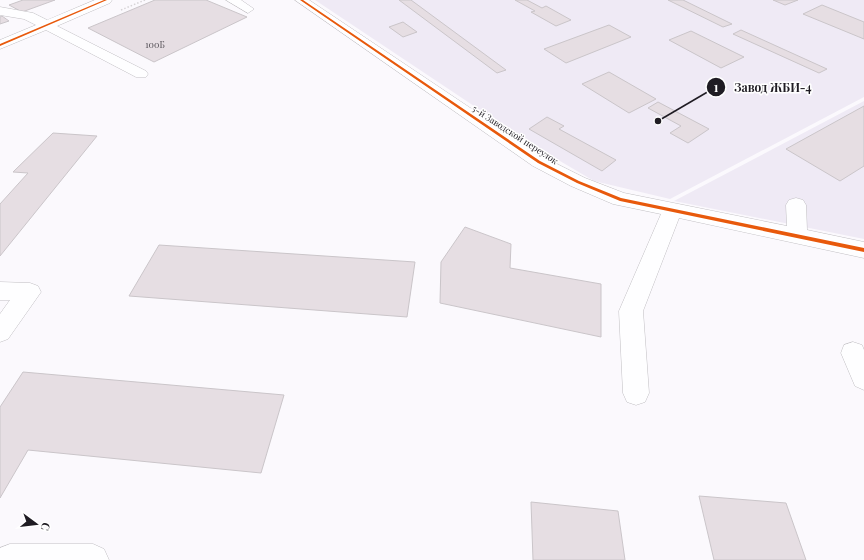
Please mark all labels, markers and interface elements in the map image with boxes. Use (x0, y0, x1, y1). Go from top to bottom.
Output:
house number: 100Б (145, 38, 165, 50)
callout: Завод ЖБИ-4 (706, 75, 819, 99)
text: 1 (714, 79, 719, 95)
text: Завод ЖБИ-4 (734, 79, 812, 95)
street label: 5-й Заводской переулок (470, 102, 561, 166)
north arrow (16, 504, 56, 544)
text: С (38, 521, 54, 533)

